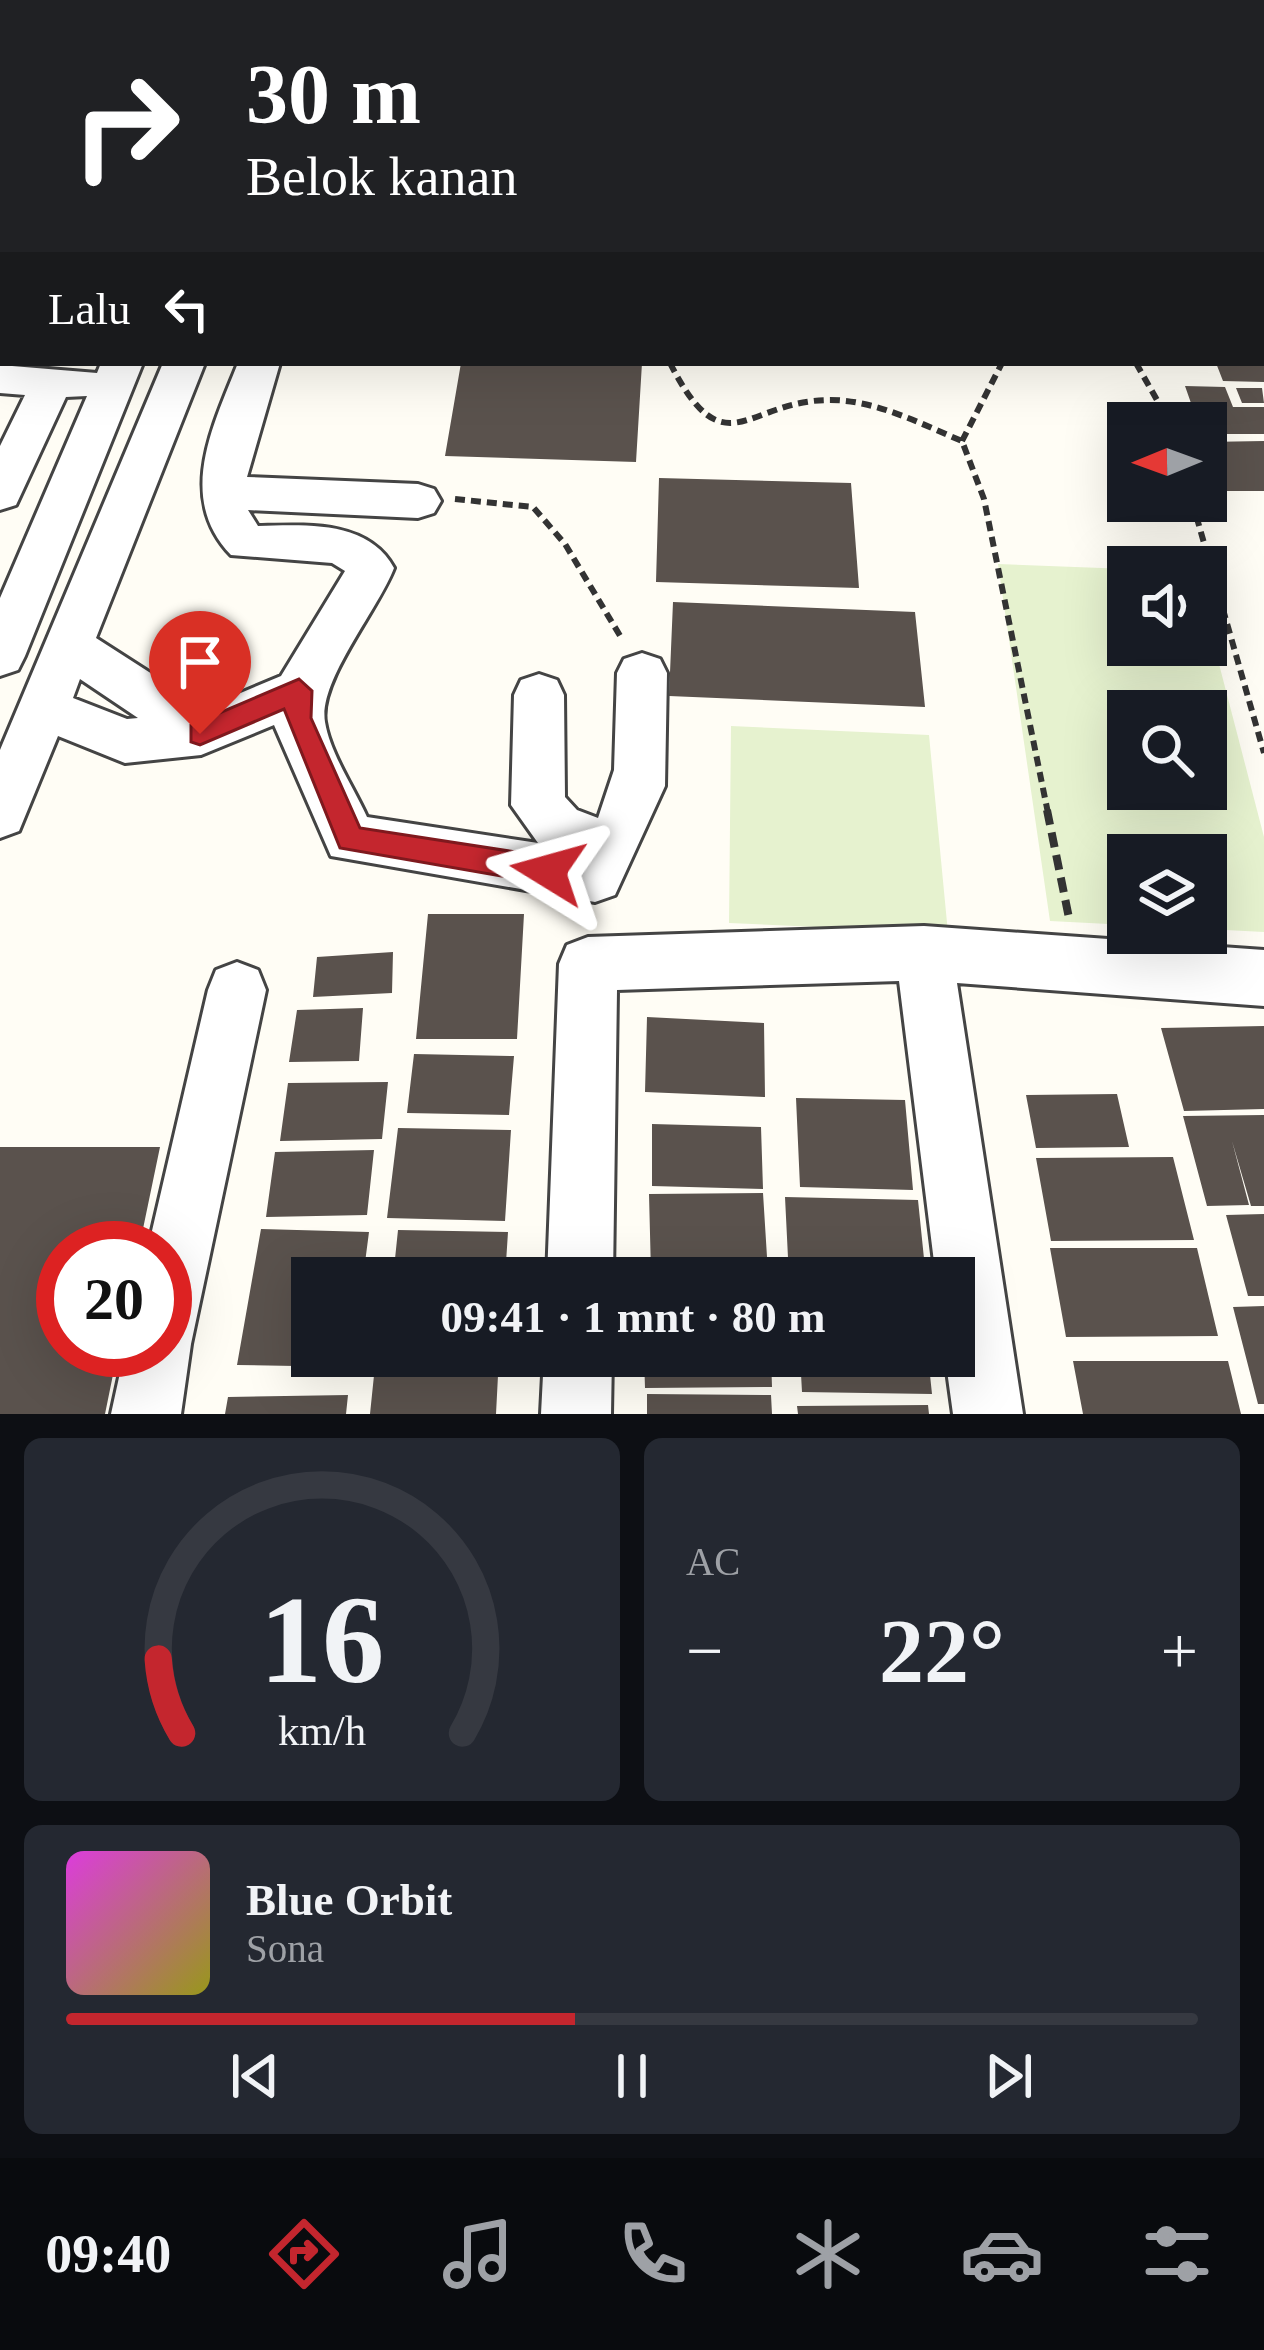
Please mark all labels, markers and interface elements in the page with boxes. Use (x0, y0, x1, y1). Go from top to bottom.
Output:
icon: right (48, 48, 204, 204)
text: 30 m (246, 48, 421, 141)
text: Belok kanan (246, 147, 517, 207)
icon: left (154, 276, 220, 342)
text: Lalu (48, 284, 130, 334)
north arrow (1107, 402, 1227, 522)
map controls (1107, 402, 1227, 954)
button: sound (1107, 546, 1227, 666)
pin (149, 611, 251, 734)
icon: arrive (167, 629, 233, 695)
button: search (1107, 690, 1227, 810)
position arrow (485, 808, 611, 934)
button: layers (1107, 834, 1227, 954)
speed limit sign: 20 (36, 1221, 192, 1377)
text: 09:41 · 1 mnt · 80 m (441, 1292, 825, 1342)
text: AC (686, 1540, 740, 1583)
text: 16 (260, 1571, 384, 1709)
text: 22° (879, 1602, 1005, 1701)
text: − (686, 1614, 723, 1687)
text: + (1161, 1614, 1198, 1687)
text: km/h (278, 1706, 366, 1753)
text: Blue Orbit (246, 1875, 452, 1925)
text: Sona (246, 1927, 324, 1970)
icon: previous (222, 2043, 288, 2109)
icon: pause (599, 2043, 665, 2109)
icon: next (976, 2043, 1042, 2109)
icon: directions (262, 2212, 346, 2296)
icon: music (436, 2212, 520, 2296)
icon: phone (611, 2212, 695, 2296)
icon: climate (786, 2212, 870, 2296)
icon: car (960, 2212, 1044, 2296)
icon: filters (1135, 2212, 1219, 2296)
text: 09:40 (45, 2224, 171, 2284)

